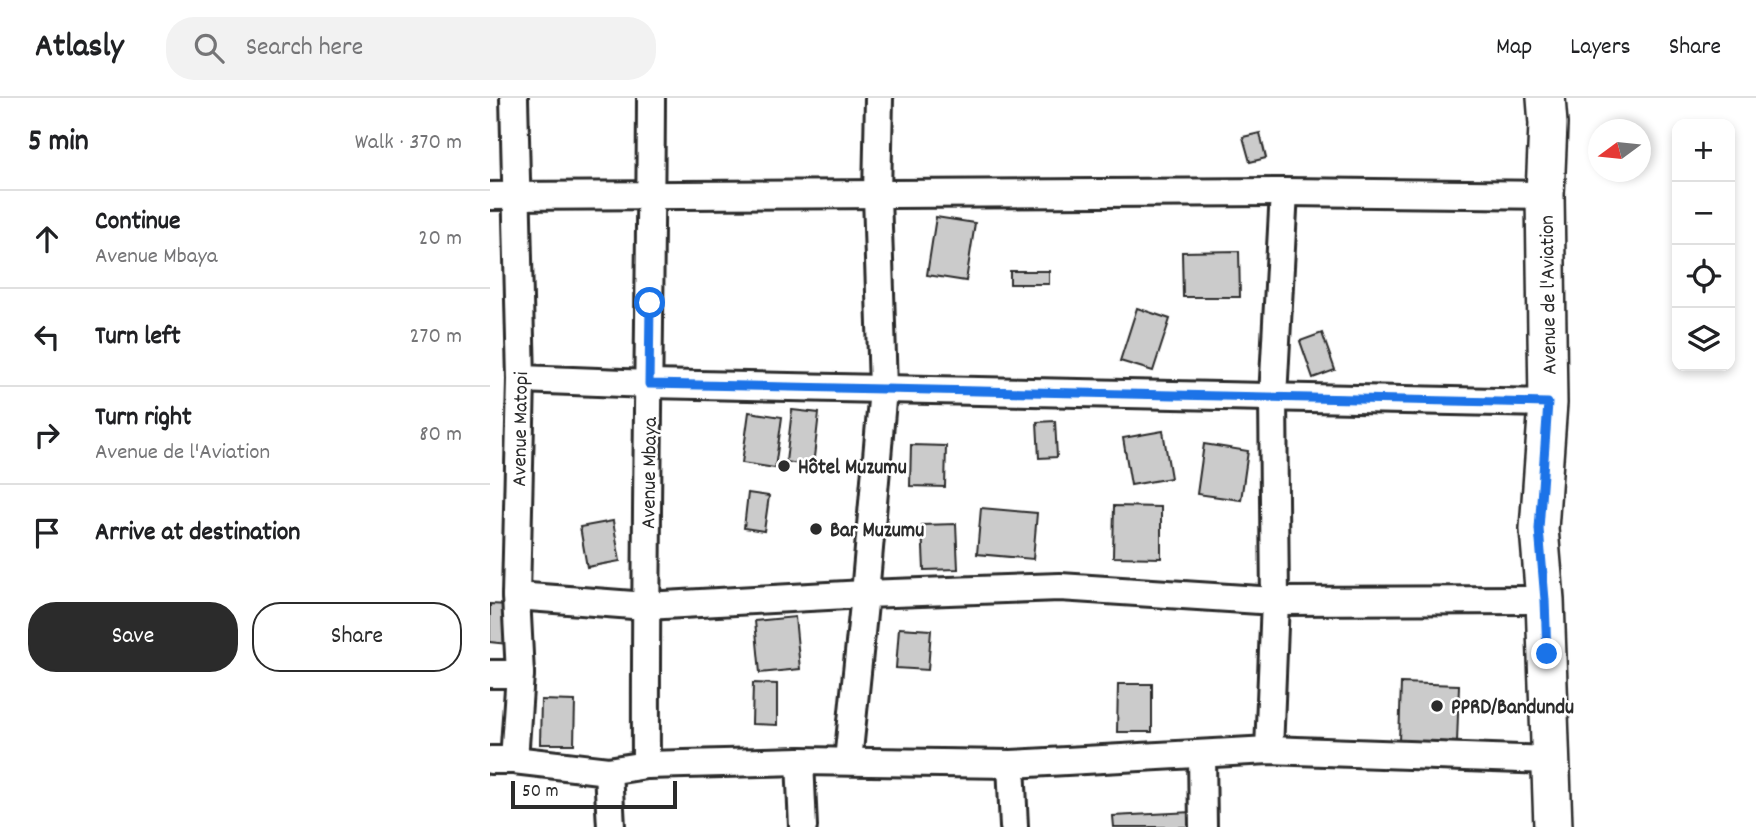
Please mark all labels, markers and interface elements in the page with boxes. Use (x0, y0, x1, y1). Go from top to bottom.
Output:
search box (166, 17, 656, 80)
text: Atlasly (35, 25, 124, 72)
icon: search (190, 29, 228, 67)
text: Search here (246, 30, 363, 67)
text: Map (1496, 31, 1532, 65)
text: Layers (1570, 31, 1631, 65)
text: Share (1669, 31, 1721, 65)
north arrow (1588, 119, 1651, 182)
map controls (1672, 119, 1735, 371)
button: + (1672, 119, 1735, 182)
text: 5 min (28, 122, 89, 165)
text: Walk · 370 m (355, 127, 462, 160)
button: − (1672, 182, 1735, 245)
text: Continue (95, 204, 180, 241)
street label: Avenue de l'Aviation (1534, 215, 1566, 375)
icon: ahead (28, 220, 66, 258)
text: 20 m (418, 223, 462, 256)
text: Avenue Mbaya (95, 241, 218, 274)
button: locate (1672, 245, 1735, 308)
route start (634, 287, 665, 318)
button: layers (1672, 308, 1735, 371)
icon: left (28, 318, 66, 356)
text: Turn left (95, 319, 181, 356)
text: 270 m (410, 321, 462, 354)
street label: Avenue Matopi (506, 371, 538, 487)
text: Turn right (95, 400, 192, 437)
icon: right (28, 416, 66, 454)
street label: Avenue Mbaya (635, 416, 667, 529)
text: 80 m (419, 419, 462, 452)
text: Avenue de l'Aviation (95, 437, 270, 470)
place label: Hôtel Muzumu (798, 454, 907, 484)
marker: Hôtel Muzumu (776, 458, 792, 474)
icon: arrive (28, 514, 66, 552)
text: Arrive at destination (95, 515, 300, 552)
place label: Bar Muzumu (830, 517, 924, 547)
marker: Bar Muzumu (808, 521, 824, 537)
button: Save (28, 602, 238, 672)
button: Share (252, 602, 462, 672)
route end (1531, 638, 1562, 669)
place label: PPRD/Bandundu (1451, 694, 1574, 724)
marker: PPRD/Bandundu (1429, 698, 1445, 714)
scale bar (511, 778, 677, 810)
text: 50 m (522, 779, 559, 806)

